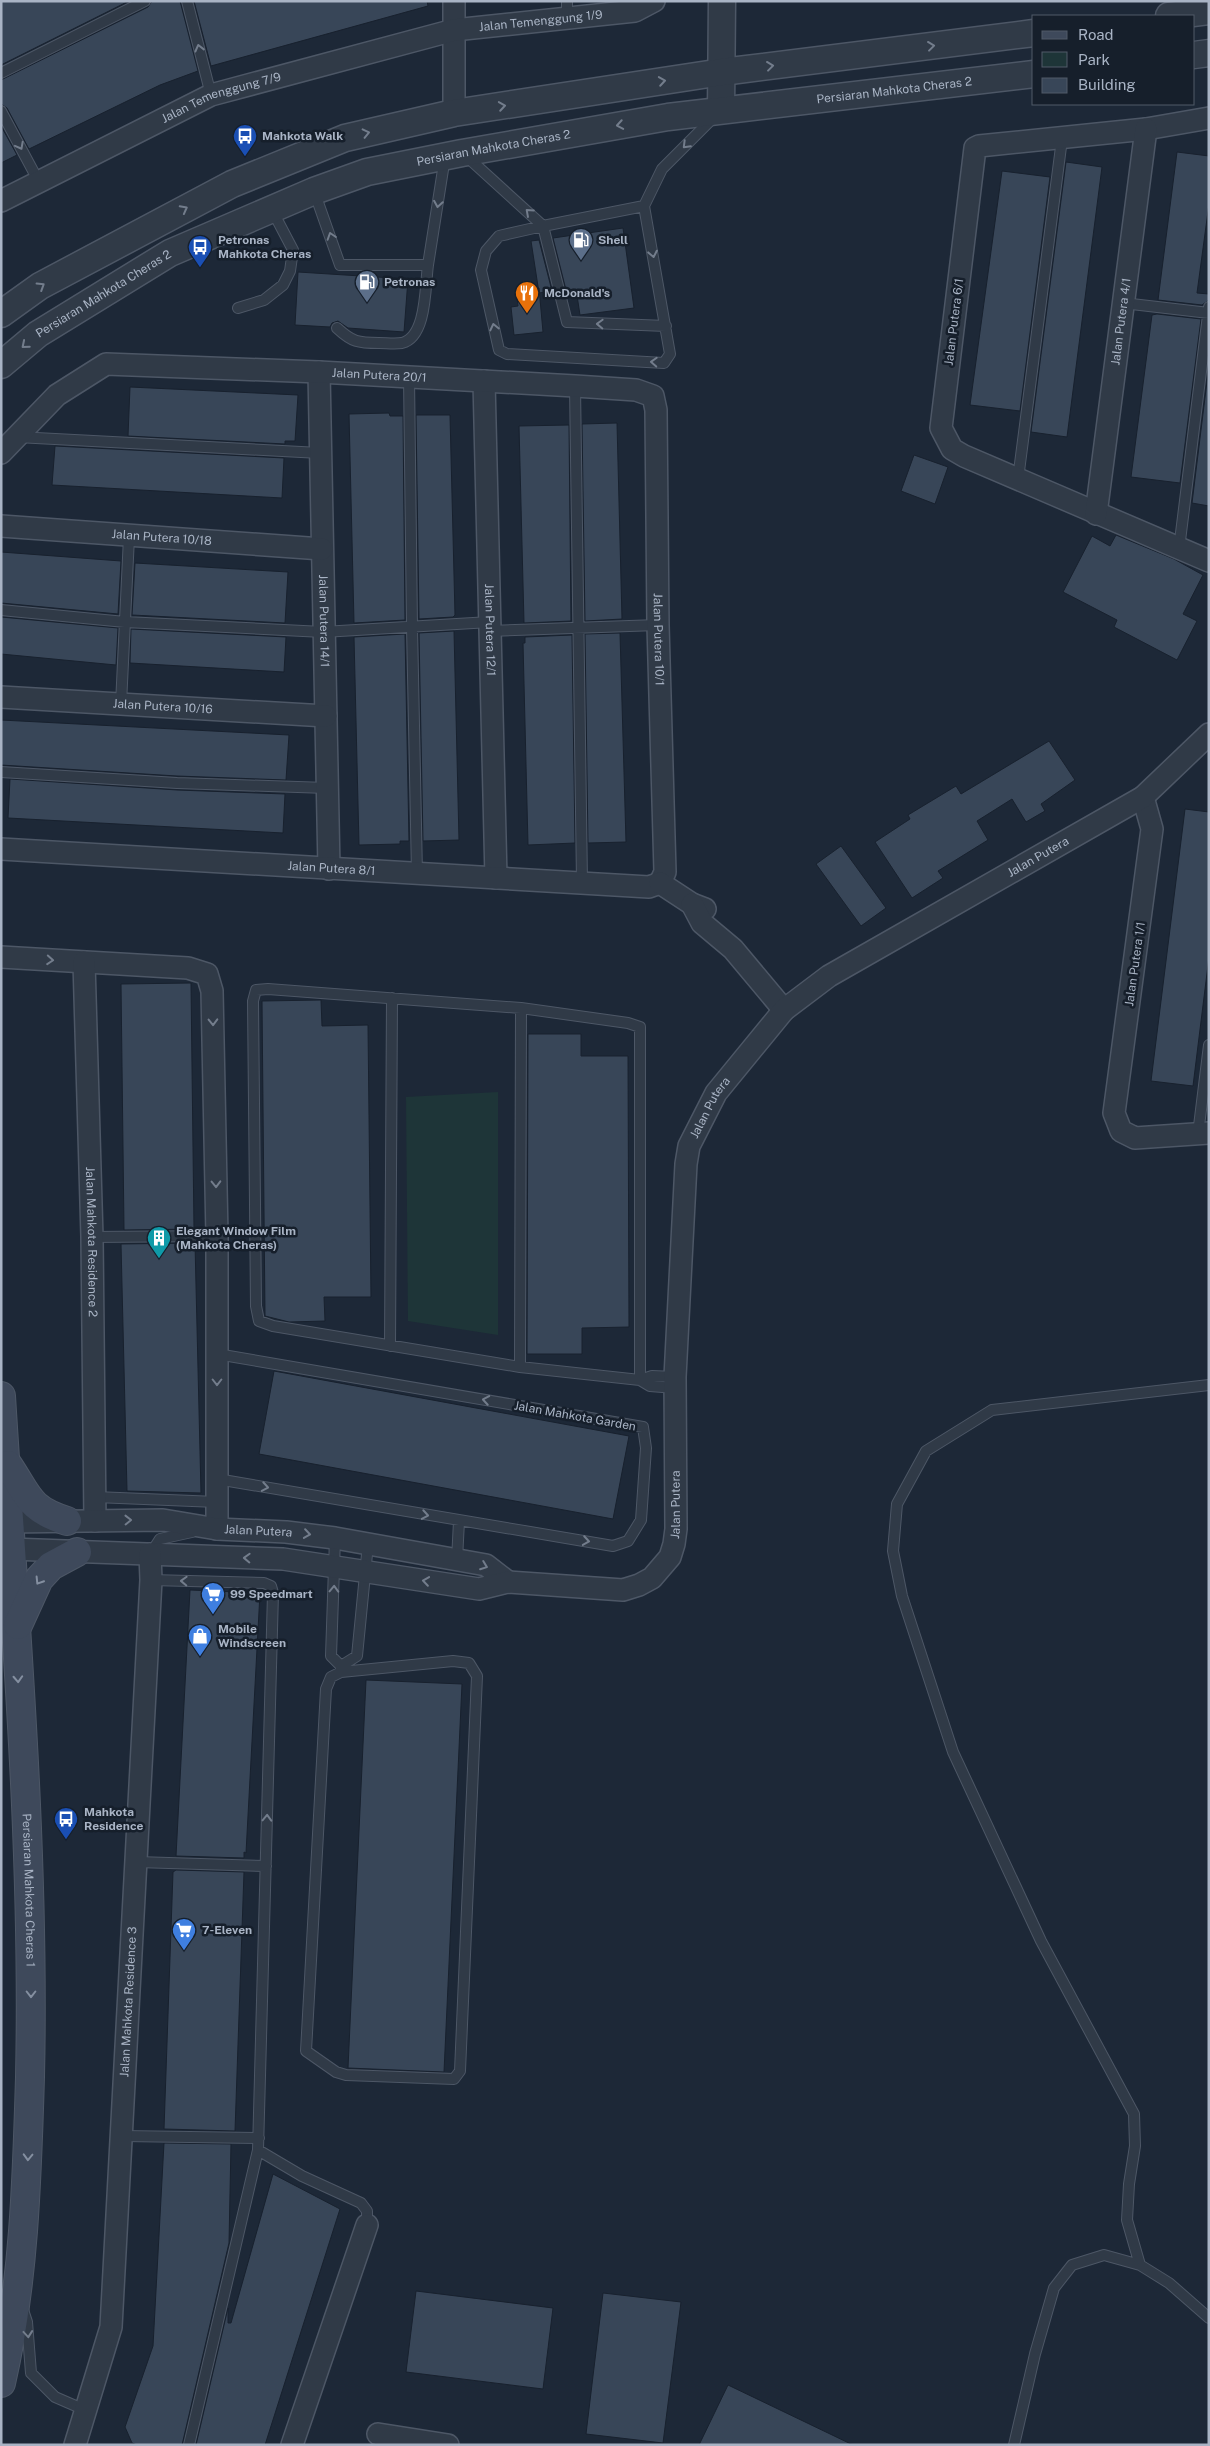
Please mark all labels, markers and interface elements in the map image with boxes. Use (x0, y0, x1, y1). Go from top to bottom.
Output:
street label: Jalan Temenggung 1/9 (478, 7, 603, 34)
legend (1032, 15, 1195, 105)
text: Road (1078, 26, 1114, 43)
one-way arrow (928, 41, 936, 52)
one-way arrow (194, 43, 205, 52)
text: Park (1078, 51, 1110, 68)
one-way arrow (766, 61, 774, 72)
street label: Jalan Temenggung 7/9 (159, 70, 282, 126)
street label: Persiaran Mahkota Cheras 2 (816, 74, 973, 106)
one-way arrow (658, 76, 667, 86)
text: Building (1078, 76, 1136, 93)
one-way arrow (498, 101, 506, 112)
one-way arrow (616, 120, 625, 130)
bus stop icon: Mahkota Walk (232, 123, 258, 157)
street label: Persiaran Mahkota Cheras 2 (415, 127, 572, 169)
one-way arrow (361, 128, 370, 139)
place label: Mahkota Walk (262, 129, 343, 143)
one-way arrow (683, 139, 692, 148)
one-way arrow (14, 141, 24, 150)
one-way arrow (434, 200, 444, 209)
one-way arrow (179, 205, 188, 215)
one-way arrow (525, 209, 534, 218)
fuel station icon: Shell (568, 227, 594, 261)
one-way arrow (326, 232, 336, 240)
place label: Petronas Mahkota Cheras (218, 233, 311, 261)
place label: Shell (598, 233, 628, 247)
bus stop icon: Petronas Mahkota Cheras (187, 234, 213, 268)
street label: Persiaran Mahkota Cheras 2 (33, 247, 174, 341)
one-way arrow (647, 250, 657, 258)
fuel station icon: Petronas (354, 269, 380, 303)
place label: Petronas (384, 275, 435, 289)
street label: Jalan Putera 4/1 (1108, 277, 1134, 366)
street label: Jalan Putera 6/1 (942, 278, 966, 366)
restaurant icon: McDonald's (514, 280, 540, 314)
one-way arrow (35, 282, 44, 292)
place label: McDonald's (544, 286, 610, 300)
one-way arrow (596, 318, 604, 329)
one-way arrow (489, 322, 500, 331)
one-way arrow (22, 339, 31, 348)
one-way arrow (650, 357, 658, 368)
street label: Jalan Putera 20/1 (331, 366, 427, 385)
street label: Jalan Putera 10/18 (111, 527, 212, 548)
street label: Jalan Putera 14/1 (316, 574, 332, 668)
street label: Jalan Putera 12/1 (482, 584, 498, 676)
street label: Jalan Putera 10/1 (651, 593, 667, 686)
street label: Jalan Putera 10/16 (112, 697, 213, 716)
street label: Jalan Putera (1005, 834, 1071, 880)
street label: Jalan Putera 8/1 (287, 859, 376, 878)
street label: Jalan Putera 1/1 (1122, 921, 1148, 1007)
one-way arrow (46, 954, 54, 965)
one-way arrow (207, 1018, 218, 1026)
street label: Jalan Putera (687, 1074, 733, 1141)
street label: Jalan Mahkota Residence 2 (83, 1166, 100, 1317)
one-way arrow (210, 1180, 221, 1188)
place label: Elegant Window Film (Mahkota Cheras) (176, 1224, 296, 1252)
building icon: Elegant Window Film (Mahkota Cheras) (146, 1225, 172, 1259)
one-way arrow (212, 1378, 222, 1386)
one-way arrow (482, 1396, 491, 1406)
street label: Jalan Mahkota Garden (513, 1398, 637, 1434)
street label: Jalan Putera (668, 1470, 683, 1540)
one-way arrow (261, 1482, 270, 1492)
one-way arrow (421, 1510, 430, 1520)
one-way arrow (124, 1515, 132, 1525)
street label: Jalan Putera (224, 1522, 293, 1540)
one-way arrow (303, 1529, 311, 1539)
one-way arrow (581, 1536, 590, 1546)
one-way arrow (243, 1553, 251, 1563)
one-way arrow (479, 1560, 488, 1570)
one-way arrow (36, 1575, 46, 1584)
one-way arrow (179, 1575, 187, 1586)
one-way arrow (421, 1576, 429, 1587)
supermarket icon: 99 Speedmart (200, 1581, 226, 1615)
one-way arrow (328, 1585, 339, 1593)
place label: 99 Speedmart (230, 1587, 313, 1601)
place label: Mobile Windscreen (218, 1622, 286, 1650)
shop icon: Mobile Windscreen (187, 1623, 213, 1657)
one-way arrow (13, 1675, 24, 1683)
place label: Mahkota Residence (84, 1805, 143, 1833)
bus stop icon: Mahkota Residence (53, 1806, 79, 1840)
street label: Persiaran Mahkota Cheras 1 (19, 1813, 38, 1967)
one-way arrow (262, 1813, 272, 1821)
supermarket icon: 7-Eleven (171, 1917, 197, 1951)
place label: 7-Eleven (202, 1923, 252, 1937)
street label: Jalan Mahkota Residence 3 (117, 1926, 139, 2078)
one-way arrow (26, 1990, 36, 1998)
one-way arrow (22, 2153, 33, 2161)
one-way arrow (22, 2331, 33, 2339)

